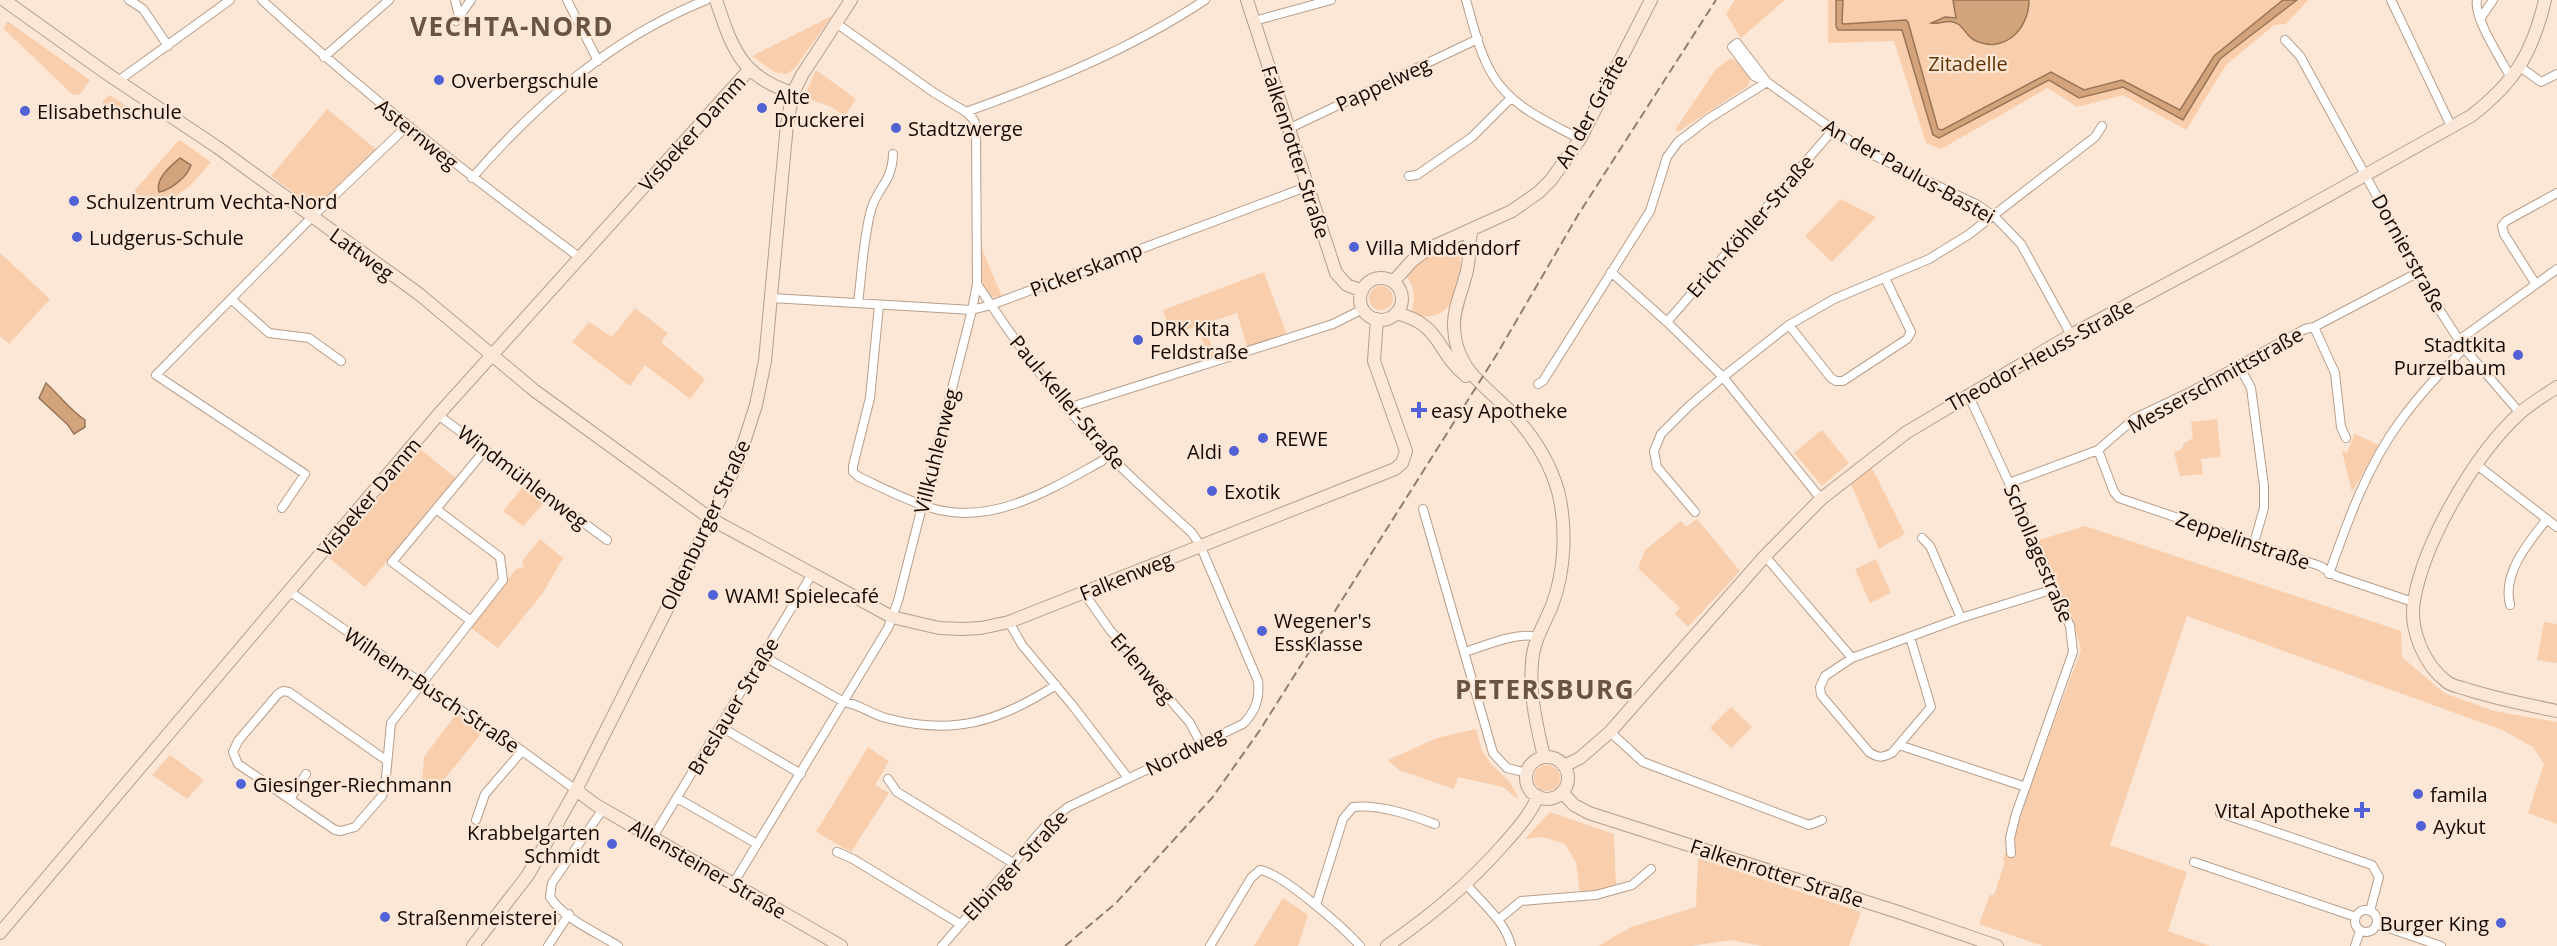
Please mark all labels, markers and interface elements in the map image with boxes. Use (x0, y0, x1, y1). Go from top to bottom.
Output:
district label: VECHTA-NORD (410, 8, 614, 44)
street label: An der Gräfte (1549, 49, 1633, 173)
street label: Pappelweg (1331, 50, 1435, 118)
park label: Zitadelle (1928, 50, 2008, 77)
street label: Falkenrotter Straße (1255, 62, 1337, 242)
place label: Overbergschule (451, 67, 598, 94)
street label: Visbeker Damm (633, 69, 751, 197)
marker: Overbergschule (432, 73, 446, 87)
place label: Alte Druckerei (774, 83, 865, 133)
street label: Asternweg (370, 92, 464, 176)
place label: Elisabethschule (37, 98, 182, 125)
marker: Alte Druckerei (755, 101, 769, 115)
marker: Elisabethschule (18, 104, 32, 118)
street label: An der Paulus-Bastei (1818, 113, 2000, 229)
place label: Stadtzwerge (908, 115, 1023, 142)
marker: Stadtzwerge (889, 121, 903, 135)
street label: Erich-Köhler-Straße (1680, 149, 1820, 303)
place label: Schulzentrum Vechta-Nord (86, 188, 337, 215)
street label: Dornierstraße (2365, 189, 2453, 317)
marker: Schulzentrum Vechta-Nord (67, 194, 81, 208)
street label: Lattweg (324, 222, 400, 287)
place label: Ludgerus-Schule (89, 224, 244, 251)
marker: Ludgerus-Schule (70, 230, 84, 244)
place label: Villa Middendorf (1366, 234, 1521, 261)
street label: Pickerskamp (1026, 235, 1146, 303)
marker: Villa Middendorf (1347, 240, 1361, 254)
street label: Theodor-Heuss-Straße (1942, 292, 2138, 418)
place label: DRK Kita Feldstraße (1150, 315, 1248, 365)
street label: Messerschmittstraße (2123, 321, 2307, 439)
street label: Paul-Keller-Straße (1004, 329, 1132, 475)
place label: Stadtkita Purzelbaum (2394, 331, 2506, 381)
marker: DRK Kita Feldstraße (1131, 333, 1145, 347)
marker: Stadtkita Purzelbaum (2511, 348, 2525, 362)
street label: Villkuhlenweg (907, 385, 965, 516)
place label: easy Apotheke (1431, 397, 1567, 424)
marker: easy Apotheke (1412, 403, 1426, 417)
street label: Windmühlenweg (452, 419, 594, 535)
place label: REWE (1275, 425, 1328, 452)
marker: REWE (1256, 431, 1270, 445)
street label: Visbeker Damm (311, 432, 427, 562)
street label: Oldenburger Straße (654, 435, 756, 615)
place label: Aldi (1187, 438, 1222, 465)
marker: Aldi (1227, 444, 1241, 458)
place label: Exotik (1224, 478, 1281, 505)
street label: Schollagestraße (1998, 480, 2080, 626)
marker: Exotik (1205, 484, 1219, 498)
street label: Zeppelinstraße (2172, 504, 2314, 576)
street label: Falkenweg (1075, 545, 1177, 607)
place label: WAM! Spielecafé (725, 582, 879, 609)
marker: WAM! Spielecafé (706, 588, 720, 602)
place label: Wegener's EssKlasse (1274, 607, 1371, 657)
street label: Wilhelm-Busch-Straße (339, 621, 525, 759)
marker: Wegener's EssKlasse (1255, 624, 1269, 638)
street label: Erlenweg (1105, 627, 1181, 709)
street label: Breslauer Straße (681, 632, 785, 780)
district label: PETERSBURG (1455, 671, 1635, 707)
street label: Nordweg (1141, 720, 1229, 782)
place label: Giesinger-Riechmann (253, 771, 452, 798)
marker: Giesinger-Riechmann (234, 777, 248, 791)
place label: famila (2430, 781, 2488, 808)
marker: famila (2411, 787, 2425, 801)
place label: Vital Apotheke (2215, 797, 2350, 824)
marker: Vital Apotheke (2355, 803, 2369, 817)
street label: Elbinger Straße (957, 804, 1073, 926)
street label: Allensteiner Straße (625, 813, 791, 925)
place label: Aykut (2433, 813, 2486, 840)
place label: Krabbelgarten Schmidt (467, 819, 600, 869)
marker: Aykut (2414, 819, 2428, 833)
street label: Falkenrotter Straße (1687, 832, 1867, 914)
marker: Krabbelgarten Schmidt (605, 837, 619, 851)
place label: Straßenmeisterei (397, 904, 557, 931)
marker: Straßenmeisterei (378, 910, 392, 924)
place label: Burger King (2380, 910, 2489, 937)
marker: Burger King (2494, 916, 2508, 930)

